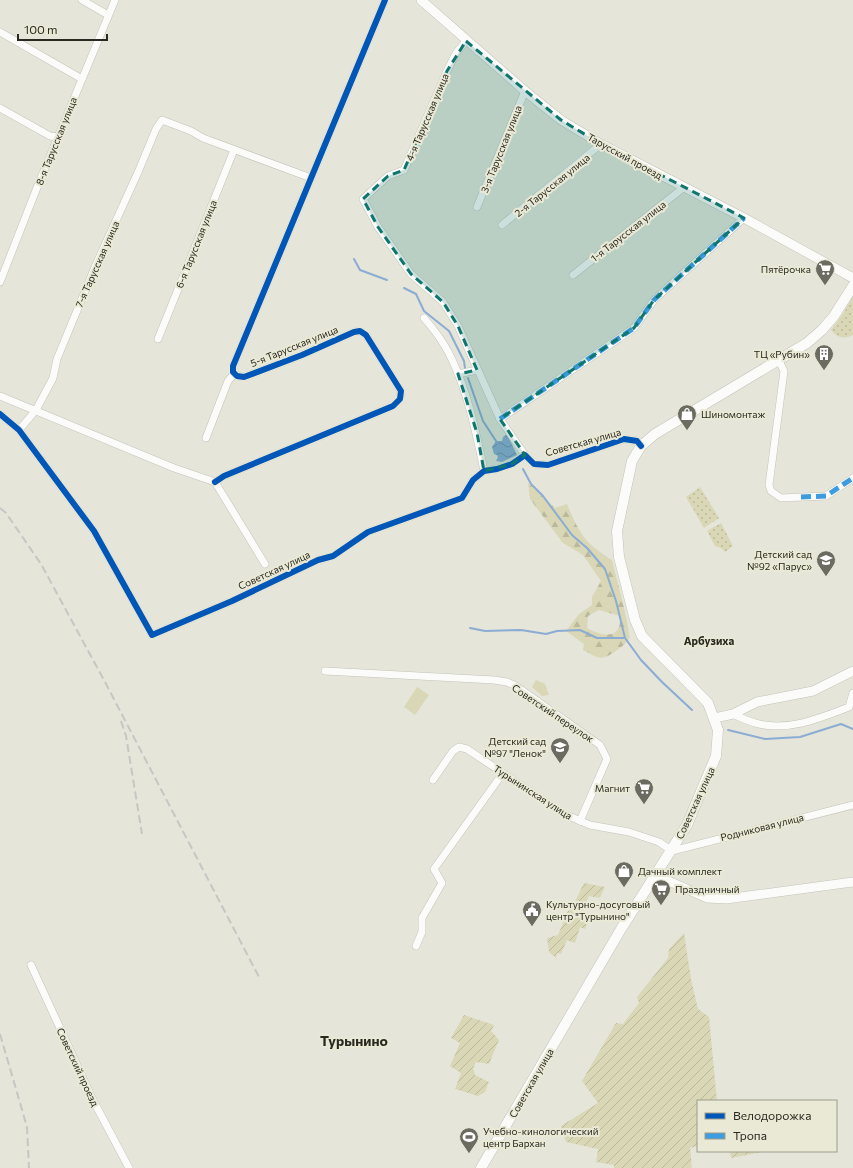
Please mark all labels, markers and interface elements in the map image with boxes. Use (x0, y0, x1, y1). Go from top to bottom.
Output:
scale bar (18, 16, 107, 42)
text: 100 m (24, 22, 58, 36)
street label: 4-я Тарусская улица (403, 71, 451, 163)
street label: 8-я Тарусская улица (33, 95, 79, 187)
street label: 3-я Тарусская улица (478, 103, 524, 195)
street label: Тарусский проезд (586, 130, 665, 182)
street label: 2-я Тарусская улица (512, 151, 592, 219)
street label: 6-я Тарусская улица (173, 198, 219, 290)
street label: 1-я Тарусская улица (588, 198, 668, 264)
street label: 7-я Тарусская улица (73, 219, 121, 309)
supermarket icon: Пятёрочка (814, 258, 836, 286)
place label: Пятёрочка (761, 263, 811, 275)
street label: 5-я Тарусская улица (248, 323, 340, 369)
building icon: ТЦ «Рубин» (813, 343, 835, 371)
place label: ТЦ «Рубин» (754, 348, 810, 360)
shop icon: Шиномонтаж (676, 403, 698, 431)
place label: Шиномонтаж (701, 408, 765, 420)
street label: Советская улица (544, 425, 622, 459)
street label: Советская улица (236, 548, 312, 592)
place label: Детский сад №92 «Парус» (747, 548, 812, 572)
school or university icon: Детский сад №92 «Парус» (815, 549, 837, 577)
district label: Арбузиха (684, 634, 735, 647)
street label: Советский переулок (510, 681, 597, 745)
place label: Детский сад №97 "Ленок" (484, 735, 546, 759)
school or university icon: Детский сад №97 "Ленок" (549, 736, 571, 764)
street label: Турынинская улица (492, 762, 574, 822)
street label: Советская улица (673, 765, 717, 841)
supermarket icon: Магнит (633, 777, 655, 805)
place label: Магнит (595, 782, 630, 794)
street label: Родниковая улица (719, 811, 805, 843)
shop icon: Дачный комплект (613, 860, 635, 888)
place label: Дачный комплект (638, 865, 722, 877)
supermarket icon: Праздничный (650, 878, 672, 906)
place label: Праздничный (675, 883, 740, 895)
place label: Культурно-досуговый центр "Турынино" (546, 898, 650, 922)
public building icon: Культурно-досуговый центр "Турынино" (521, 899, 543, 927)
street label: Советский проезд (55, 1026, 102, 1108)
district label: Турынино (320, 1032, 388, 1049)
street label: Советская улица (506, 1046, 556, 1120)
legend (697, 1100, 837, 1152)
text: Велодорожка (733, 1108, 811, 1122)
place label: Учебно-кинологический центр Бархан (483, 1125, 599, 1149)
sports icon: Учебно-кинологический центр Бархан (458, 1126, 480, 1154)
text: Тропа (733, 1128, 767, 1142)

